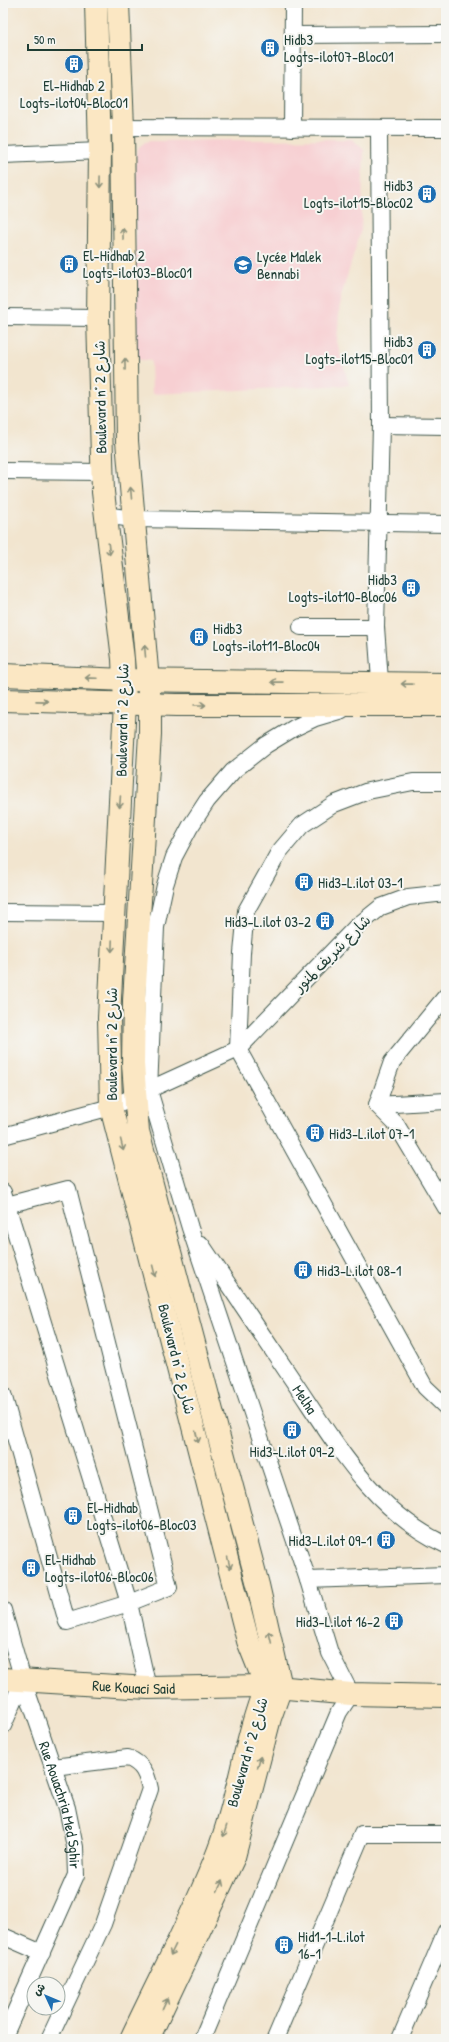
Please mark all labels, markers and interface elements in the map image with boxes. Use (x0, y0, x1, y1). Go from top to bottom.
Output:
scale bar (28, 26, 142, 52)
place label: Hidb3 Logts-ilot07-Bloc01 (284, 29, 394, 67)
text: 50 m (34, 31, 55, 48)
building icon: Hidb3 Logts-ilot07-Bloc01 (259, 37, 281, 59)
building icon: El-Hidhab 2 Logts-ilot04-Bloc01 (63, 53, 85, 75)
place label: El-Hidhab 2 Logts-ilot04-Bloc01 (20, 75, 128, 113)
one-way arrow (96, 175, 104, 188)
place label: Hidb3 Logts-ilot15-Bloc02 (304, 175, 413, 213)
building icon: Hidb3 Logts-ilot15-Bloc02 (416, 183, 438, 205)
one-way arrow (119, 228, 127, 241)
place label: El-Hidhab 2 Logts-ilot03-Bloc01 (83, 245, 192, 283)
place label: Lycée Malek Bennabi (257, 246, 321, 284)
building icon: El-Hidhab 2 Logts-ilot03-Bloc01 (58, 253, 80, 275)
school or university icon: Lycée Malek Bennabi (232, 254, 254, 276)
place label: Hidb3 Logts-ilot15-Bloc01 (306, 331, 413, 369)
building icon: Hidb3 Logts-ilot15-Bloc01 (416, 339, 438, 361)
street label: Boulevard n° شارع 2 (89, 340, 111, 454)
one-way arrow (121, 358, 129, 371)
one-way arrow (127, 487, 135, 500)
one-way arrow (105, 543, 113, 556)
place label: Hidb3 Logts-ilot10-Bloc06 (289, 569, 397, 607)
building icon: Hidb3 Logts-ilot10-Bloc06 (400, 577, 422, 599)
place label: Hidb3 Logts-ilot11-Bloc04 (213, 618, 320, 656)
building icon: Hidb3 Logts-ilot11-Bloc04 (188, 626, 210, 648)
one-way arrow (142, 645, 149, 658)
street label: Boulevard n° شارع 2 (111, 663, 133, 777)
one-way arrow (85, 675, 98, 682)
one-way arrow (271, 678, 284, 686)
one-way arrow (401, 680, 414, 688)
one-way arrow (35, 697, 48, 704)
one-way arrow (193, 701, 206, 709)
one-way arrow (116, 795, 123, 808)
building icon: Hid3-L.ilot 03-1 (293, 871, 315, 893)
place label: Hid3-L.ilot 03-1 (318, 872, 403, 893)
street label: شارع شريف لمنور (288, 910, 375, 997)
building icon: Hid3-L.ilot 03-2 (314, 910, 336, 932)
place label: Hid3-L.ilot 03-2 (225, 911, 311, 932)
one-way arrow (108, 939, 115, 952)
street label: Boulevard n° شارع 2 (101, 987, 122, 1101)
building icon: Hid3-L.ilot 07-1 (304, 1122, 326, 1144)
place label: Hid3-L.ilot 07-1 (329, 1123, 414, 1144)
one-way arrow (118, 1138, 126, 1151)
building icon: Hid3-L.ilot 08-1 (292, 1259, 314, 1281)
place label: Hid3-L.ilot 08-1 (317, 1260, 402, 1281)
one-way arrow (151, 1264, 158, 1277)
street label: Boulevard n° شارع 2 (153, 1302, 201, 1416)
street label: Melha (288, 1380, 323, 1418)
building icon: Hid3-L.ilot 09-2 (281, 1419, 303, 1441)
one-way arrow (193, 1431, 201, 1444)
place label: Hid3-L.ilot 09-2 (249, 1441, 335, 1462)
place label: El-Hidhab Logts-ilot06-Bloc03 (87, 1497, 197, 1535)
building icon: El-Hidhab Logts-ilot06-Bloc03 (62, 1505, 84, 1527)
building icon: Hid3-L.ilot 09-1 (375, 1529, 397, 1551)
place label: Hid3-L.ilot 09-1 (288, 1530, 372, 1551)
place label: El-Hidhab Logts-ilot06-Bloc06 (45, 1549, 154, 1587)
building icon: El-Hidhab Logts-ilot06-Bloc06 (20, 1557, 42, 1579)
one-way arrow (226, 1557, 233, 1570)
building icon: Hid3-L.ilot 16-2 (383, 1610, 405, 1632)
place label: Hid3-L.ilot 16-2 (296, 1611, 380, 1632)
one-way arrow (265, 1631, 273, 1644)
street label: Rue Kouaci Said (92, 1674, 175, 1699)
street label: Boulevard n° شارع 2 (221, 1695, 273, 1809)
street label: Rue Aouachria Med Sghir (34, 1738, 86, 1869)
one-way arrow (256, 1756, 263, 1769)
one-way arrow (221, 1824, 228, 1837)
one-way arrow (217, 1881, 224, 1893)
place label: Hid1-1-L.ilot 16-1 (298, 1926, 365, 1964)
building icon: Hid1-1-L.ilot 16-1 (273, 1934, 295, 1956)
one-way arrow (169, 1944, 176, 1956)
north arrow (26, 1976, 66, 2016)
text: ش (30, 1980, 48, 1998)
one-way arrow (162, 1998, 169, 2010)

